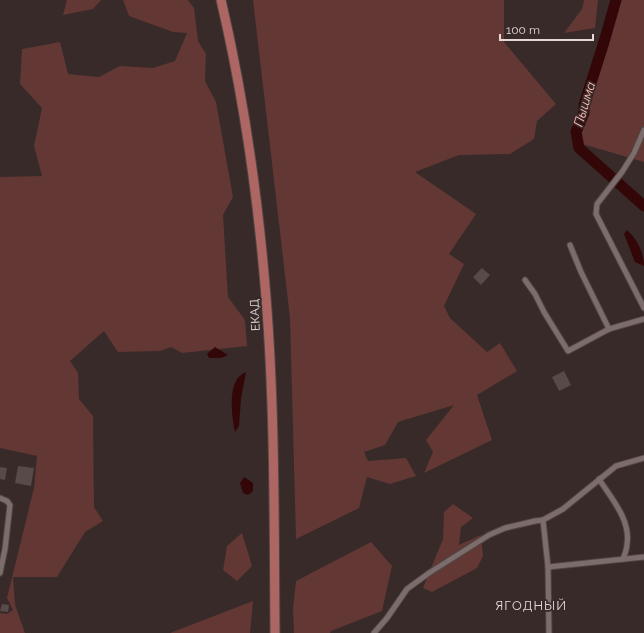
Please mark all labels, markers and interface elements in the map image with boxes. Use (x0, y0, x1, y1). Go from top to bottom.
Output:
scale bar (500, 16, 593, 42)
text: 100 m (506, 23, 540, 37)
water label: Пышма (571, 80, 598, 128)
street label: ЕКАД (247, 299, 263, 331)
district label: ЯГОДНЫЙ (495, 598, 567, 613)

